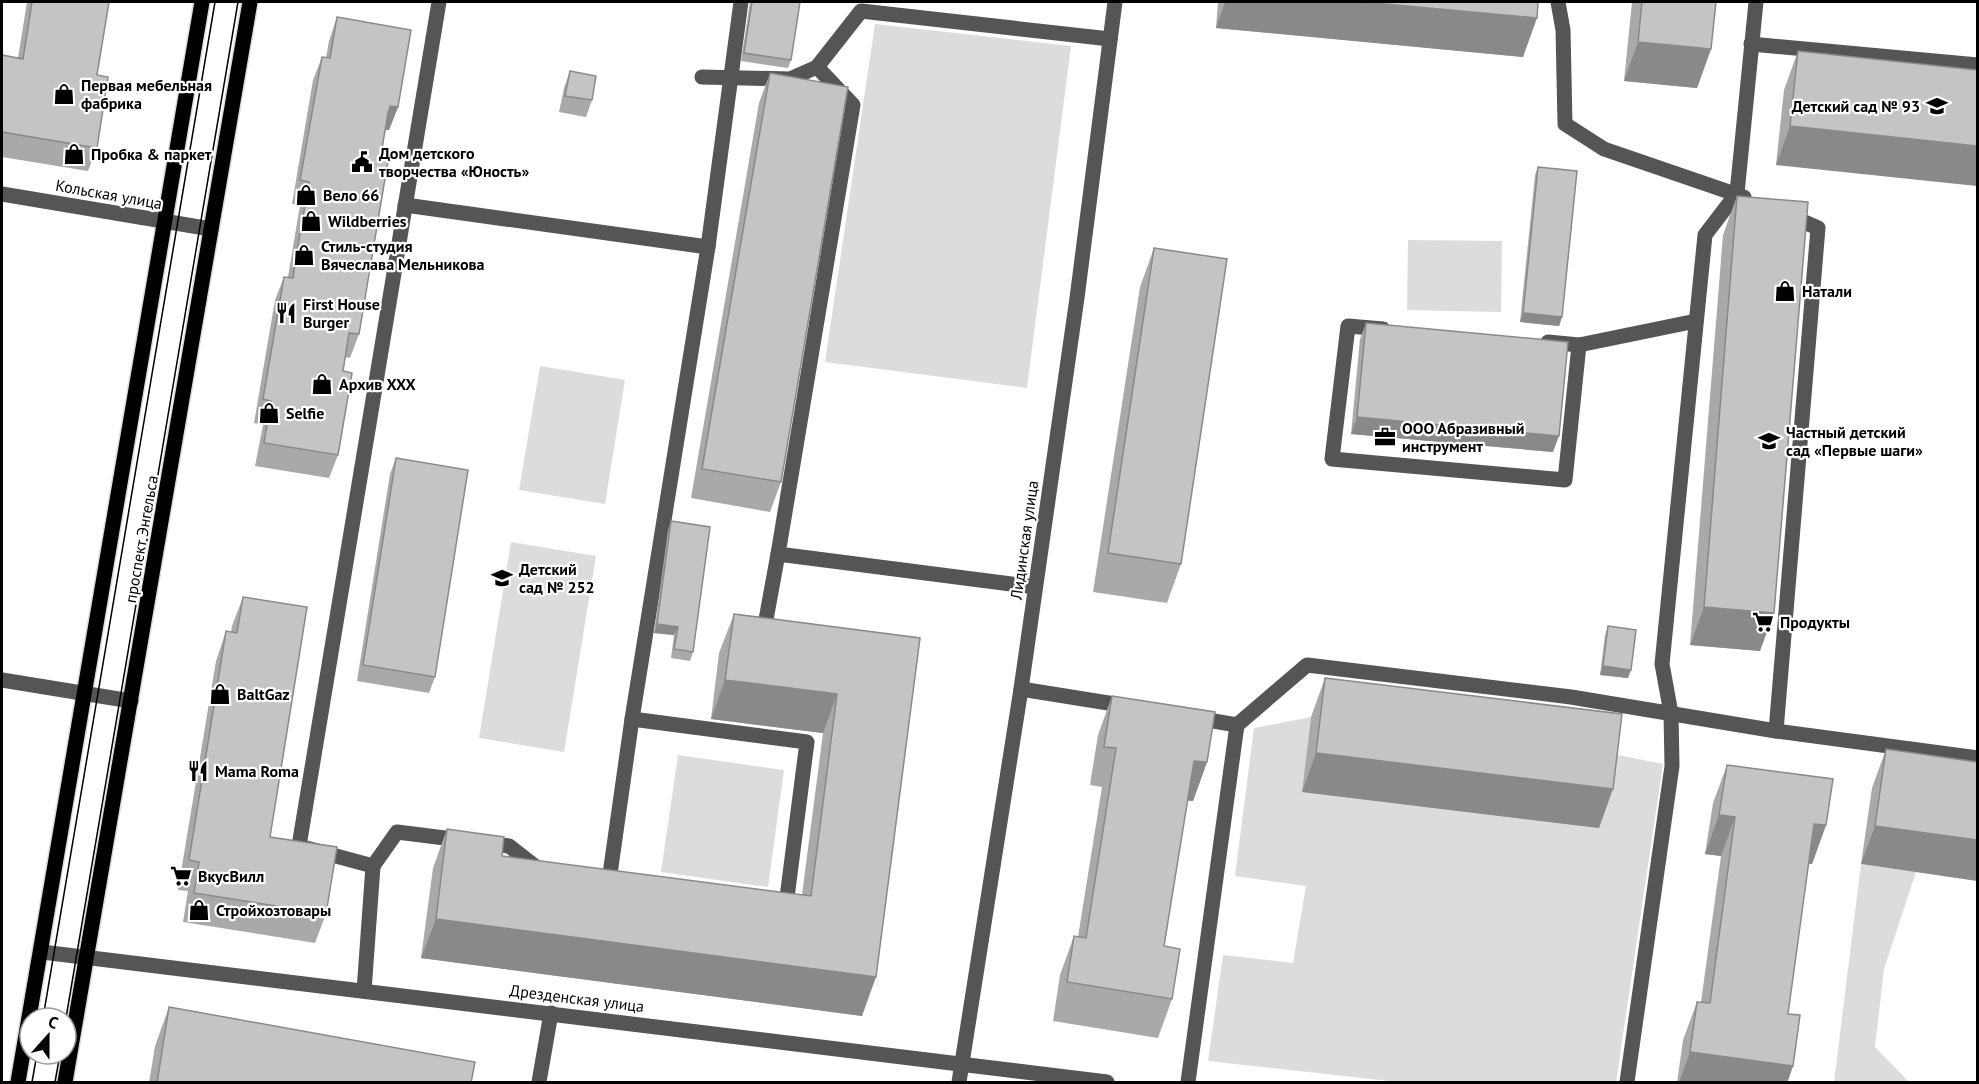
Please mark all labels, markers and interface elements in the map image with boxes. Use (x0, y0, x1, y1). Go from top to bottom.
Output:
place label: Первая мебельная фабрика (81, 75, 212, 113)
shop icon: Первая мебельная фабрика (52, 82, 76, 106)
school or university icon: Детский сад № 93 (1925, 94, 1949, 118)
place label: Детский сад № 93 (1792, 96, 1920, 116)
shop icon: Пробка & паркет (62, 142, 86, 166)
place label: Дом детского творчества «Юность» (379, 143, 529, 181)
place label: Пробка & паркет (91, 144, 212, 164)
public building icon: Дом детского творчества «Юность» (350, 150, 374, 174)
street label: Кольская улица (54, 175, 164, 213)
shop icon: Вело 66 (294, 183, 318, 207)
place label: Вело 66 (323, 185, 379, 205)
shop icon: Wildberries (299, 209, 323, 233)
place label: Wildberries (328, 211, 407, 231)
place label: Стиль-студия Вячеслава Мельникова (321, 236, 485, 274)
shop icon: Стиль-студия Вячеслава Мельникова (292, 243, 316, 267)
shop icon: Натали (1773, 279, 1797, 303)
place label: Натали (1802, 281, 1852, 301)
place label: First House Burger (303, 294, 380, 332)
restaurant icon: First House Burger (274, 301, 298, 325)
shop icon: Архив XXX (310, 372, 334, 396)
place label: Архив XXX (339, 374, 416, 394)
shop icon: Selfie (257, 401, 281, 425)
place label: Selfie (286, 403, 324, 423)
place label: ООО Абразивный инструмент (1402, 418, 1524, 456)
place label: Частный детский сад «Первые шаги» (1786, 422, 1923, 460)
office icon: ООО Абразивный инструмент (1373, 425, 1397, 449)
school or university icon: Частный детский сад «Первые шаги» (1757, 429, 1781, 453)
street label: проспект Энгельса (120, 474, 162, 604)
street label: Лидинская улица (1006, 479, 1042, 602)
place label: Детский сад № 252 (519, 559, 595, 597)
school or university icon: Детский сад № 252 (490, 566, 514, 590)
supermarket icon: Продукты (1751, 610, 1775, 634)
place label: Продукты (1780, 612, 1850, 632)
shop icon: BaltGaz (208, 682, 232, 706)
place label: BaltGaz (237, 684, 290, 704)
restaurant icon: Mama Roma (186, 759, 210, 783)
place label: Mama Roma (215, 761, 299, 781)
supermarket icon: ВкусВилл (169, 864, 193, 888)
place label: ВкусВилл (198, 866, 264, 886)
shop icon: Стройхозтовары (187, 898, 211, 922)
place label: Стройхозтовары (216, 900, 331, 920)
street label: Дрезденская улица (509, 980, 645, 1016)
north arrow (18, 1006, 78, 1066)
text: С (46, 1011, 61, 1033)

